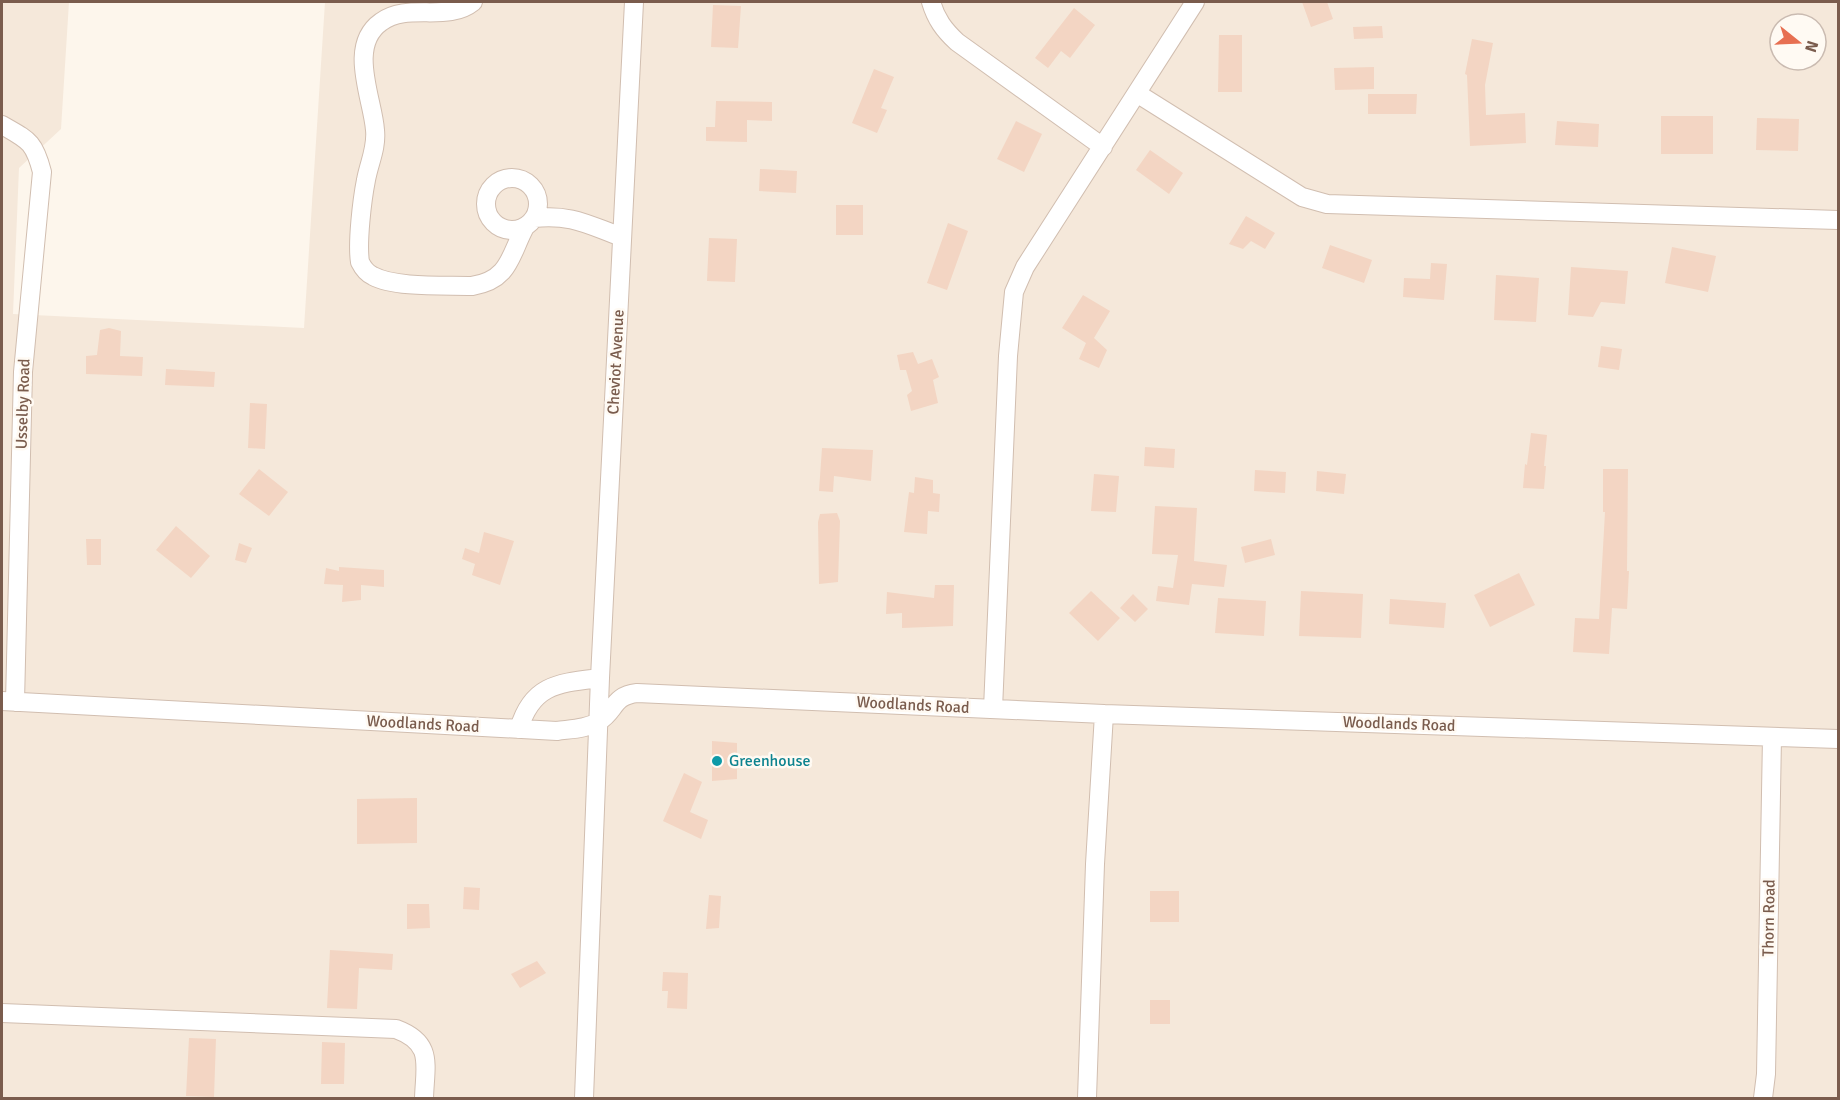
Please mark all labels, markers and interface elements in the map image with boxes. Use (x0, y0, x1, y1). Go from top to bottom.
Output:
north arrow (1768, 12, 1828, 72)
text: N (1800, 38, 1823, 55)
street label: Cheviot Avenue (603, 309, 629, 415)
street label: Usselby Road (11, 358, 35, 450)
street label: Woodlands Road (856, 692, 970, 718)
street label: Woodlands Road (366, 711, 480, 737)
street label: Woodlands Road (1342, 712, 1456, 736)
place label: Greenhouse (729, 751, 810, 771)
marker: Greenhouse (710, 754, 724, 768)
street label: Thorn Road (1758, 879, 1780, 957)

